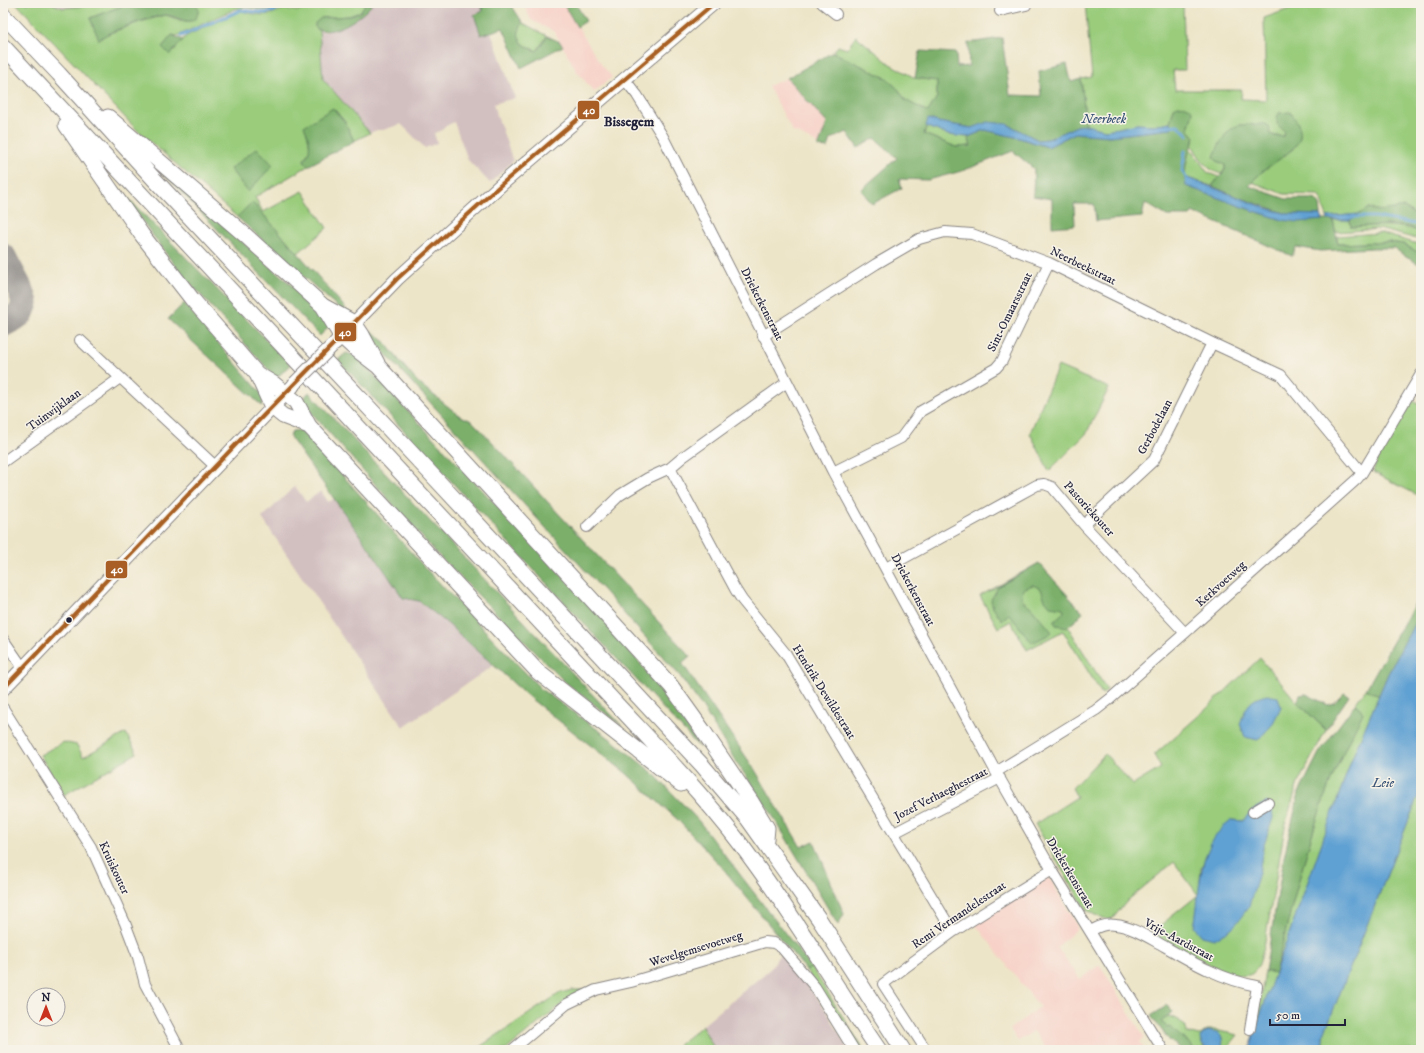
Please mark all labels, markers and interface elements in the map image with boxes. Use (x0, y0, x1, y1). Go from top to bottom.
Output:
line badge: 40 (577, 100, 600, 120)
text: 40 (582, 104, 595, 118)
water label: Neerbeek (1081, 111, 1127, 127)
district label: Bissegem (604, 113, 655, 131)
street label: Neerbeekstraat (1047, 244, 1119, 289)
street label: Driekerkenstraat (737, 265, 787, 343)
street label: Sint-Omaarsstraat (984, 270, 1036, 354)
line badge: 40 (334, 322, 357, 342)
text: 40 (338, 326, 351, 340)
street label: Tuinwijklaan (24, 385, 84, 435)
street label: Gerbodelaan (1134, 396, 1176, 457)
street label: Pastoriekouter (1060, 478, 1118, 540)
street label: Driekerkenstraat (888, 551, 939, 629)
street label: Kerkvoetweg (1193, 558, 1249, 610)
line badge: 40 (105, 560, 128, 579)
text: 40 (110, 563, 123, 577)
unlabelled marker (64, 615, 74, 625)
street label: Hendrik Dewildestraat (789, 642, 859, 742)
street label: Jozef Verhaeghestraat (891, 764, 990, 825)
water label: Leie (1371, 775, 1394, 791)
street label: Driekerkenstraat (1043, 835, 1097, 911)
street label: Kruiskouter (95, 839, 133, 897)
street label: Remi Vermandelestraat (909, 878, 1009, 952)
street label: Vrije-Aardstraat (1141, 915, 1217, 965)
street label: Wevelgemsevoetweg (647, 928, 744, 971)
north arrow (26, 987, 66, 1027)
text: N (41, 991, 51, 1005)
scale bar (1270, 1001, 1345, 1027)
text: 50 m (1276, 1008, 1300, 1023)

